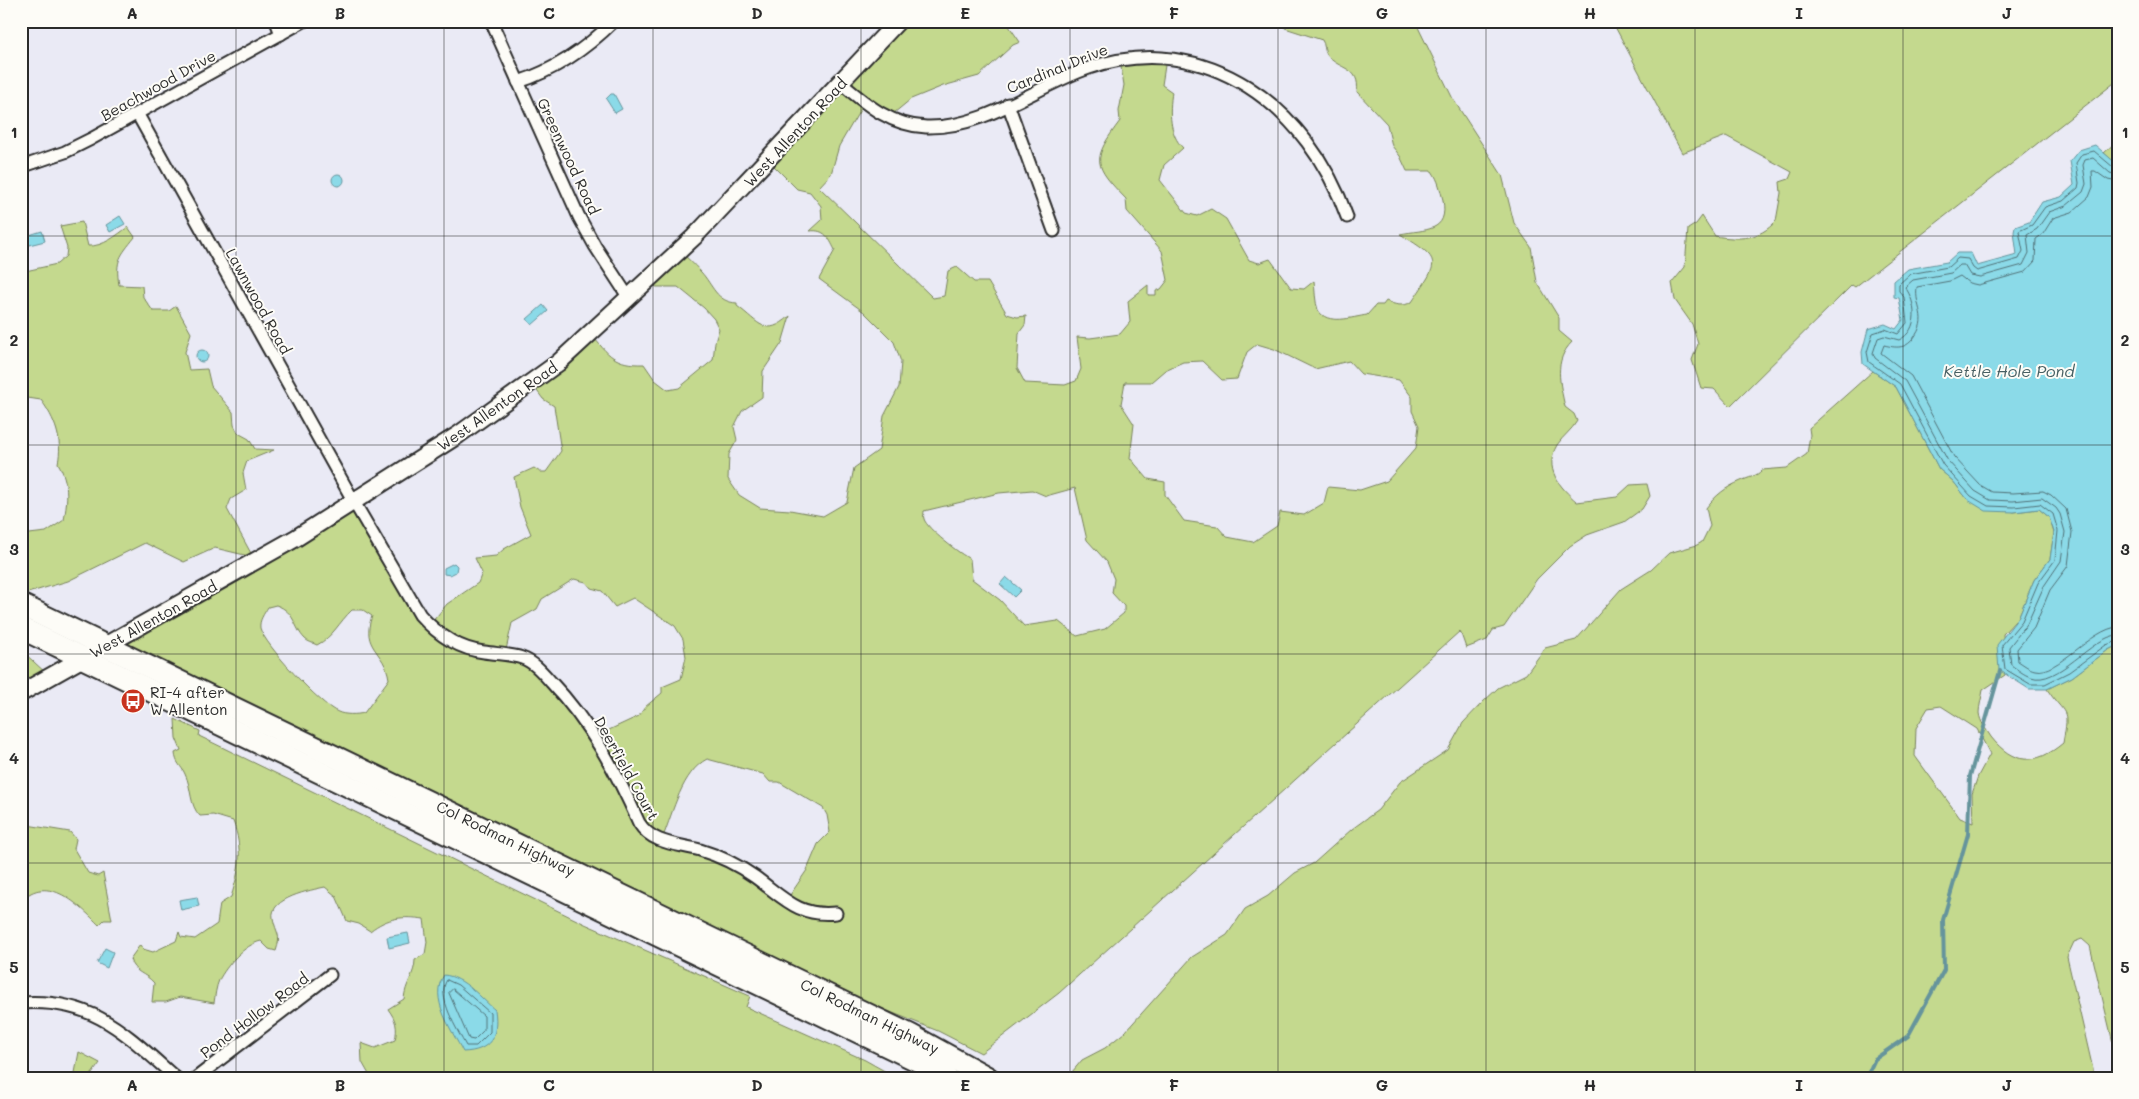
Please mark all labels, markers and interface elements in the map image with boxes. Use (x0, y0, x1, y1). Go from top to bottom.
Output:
text: A (126, 2, 138, 23)
text: B (335, 2, 345, 23)
text: C (543, 2, 555, 23)
text: D (751, 2, 763, 23)
text: E (960, 2, 970, 23)
text: F (1169, 2, 1179, 23)
text: G (1376, 2, 1388, 23)
text: H (1584, 2, 1596, 23)
text: I (1795, 2, 1803, 23)
text: J (2002, 2, 2012, 23)
street label: Cardinal Drive (1003, 39, 1111, 97)
street label: Beachwood Drive (97, 45, 219, 125)
street label: West Allenton Road (739, 73, 851, 191)
street label: Greenwood Road (533, 94, 605, 218)
text: 1 (10, 121, 18, 142)
text: 1 (2121, 121, 2129, 142)
street label: Lawnwood Road (222, 244, 296, 358)
text: 2 (10, 329, 19, 350)
text: 2 (2121, 329, 2130, 350)
street label: West Allenton Road (433, 357, 561, 455)
water label: Kettle Hole Pond (1944, 360, 2075, 381)
text: 3 (9, 538, 19, 559)
text: 3 (2120, 538, 2130, 559)
street label: West Allenton Road (86, 576, 220, 662)
place label: RI-4 after W Allenton (150, 682, 227, 719)
bus stop icon: RI-4 after W Allenton (120, 688, 146, 714)
street label: Deerfield Court (590, 712, 664, 824)
text: 4 (9, 747, 19, 768)
text: 4 (2120, 747, 2130, 768)
street label: Col Rodman Highway (433, 796, 579, 880)
text: 5 (9, 956, 19, 977)
text: 5 (2120, 956, 2130, 977)
street label: Pond Hollow Road (196, 968, 312, 1062)
street label: Col Rodman Highway (797, 974, 943, 1058)
text: A (126, 1074, 138, 1095)
text: B (335, 1074, 345, 1095)
text: C (543, 1074, 555, 1095)
text: D (751, 1074, 763, 1095)
text: E (960, 1074, 970, 1095)
text: F (1169, 1074, 1179, 1095)
text: G (1376, 1074, 1388, 1095)
text: H (1584, 1074, 1596, 1095)
text: I (1795, 1074, 1803, 1095)
text: J (2002, 1074, 2012, 1095)

